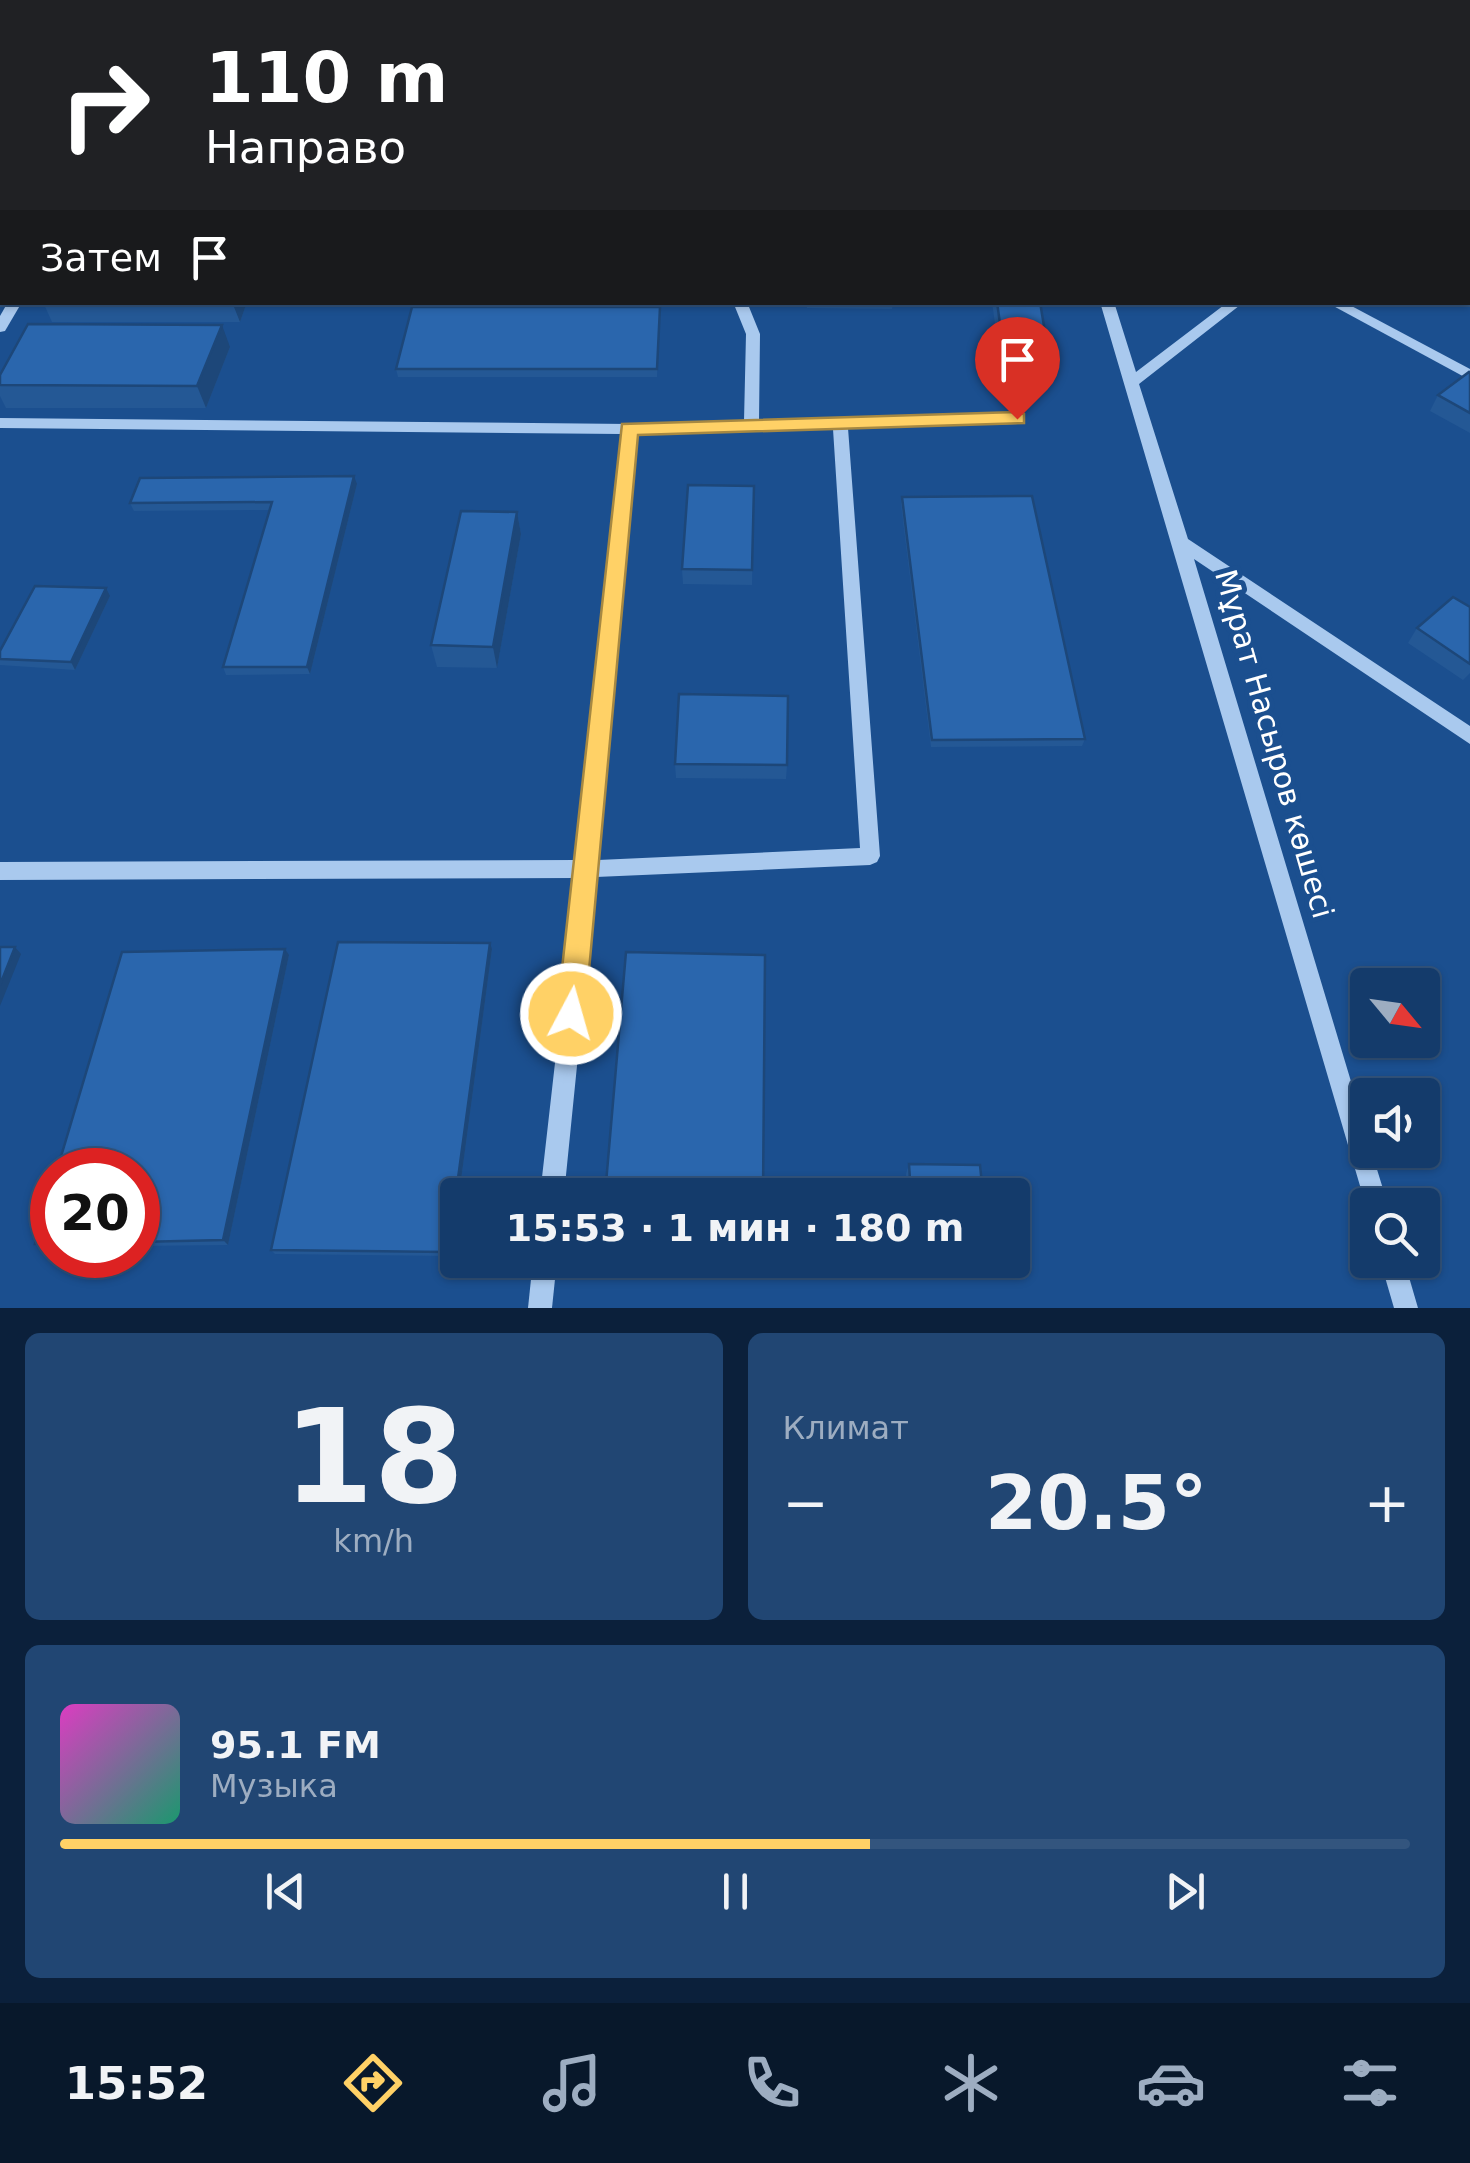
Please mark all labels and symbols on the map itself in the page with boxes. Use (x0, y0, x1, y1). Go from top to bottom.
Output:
pin (975, 317, 1060, 420)
street label: Мұрат Насыров көшесі (1208, 566, 1341, 922)
position arrow (519, 962, 623, 1066)
north arrow (1350, 968, 1440, 1058)
speed limit sign: 20 (30, 1148, 160, 1278)

